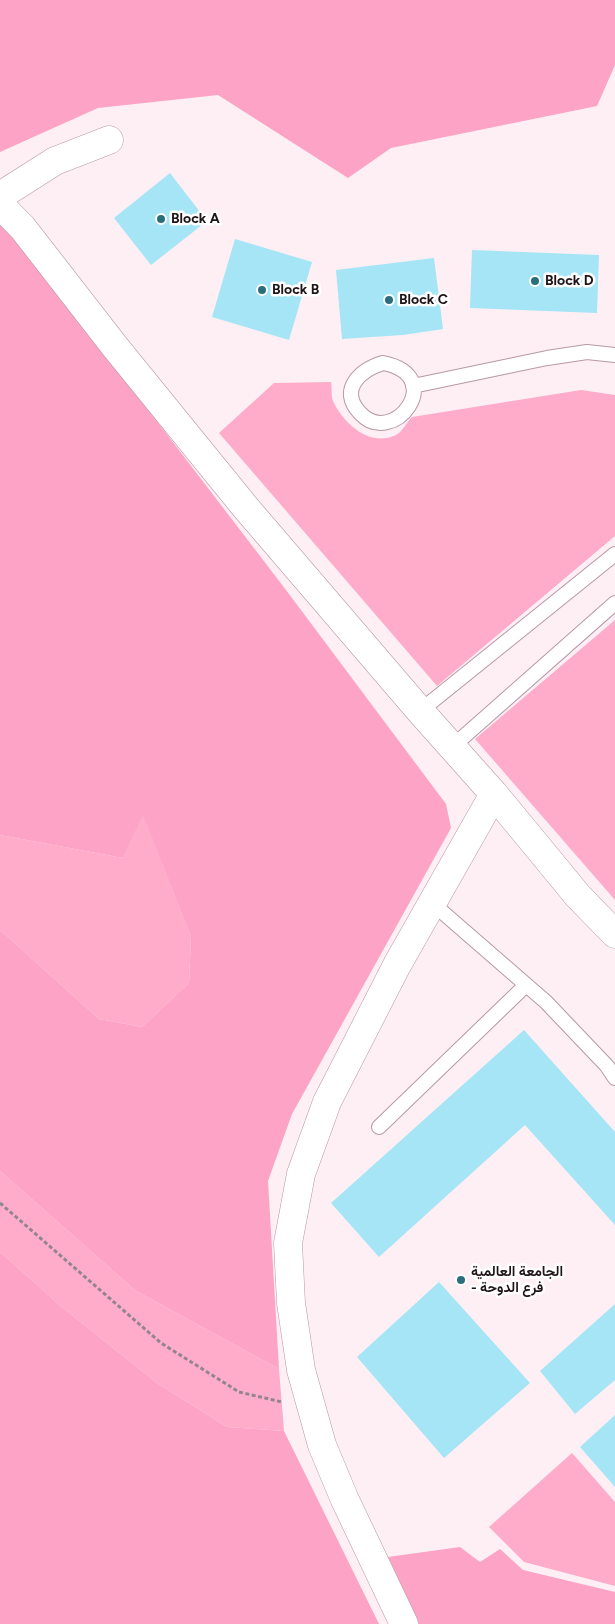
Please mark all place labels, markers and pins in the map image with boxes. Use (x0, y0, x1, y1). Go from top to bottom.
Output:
place label: Block A (171, 211, 220, 227)
marker: Block A (155, 213, 167, 225)
place label: Block D (545, 273, 593, 289)
marker: Block D (529, 275, 541, 287)
place label: Block B (272, 282, 319, 298)
marker: Block B (256, 284, 268, 296)
place label: Block C (399, 292, 448, 308)
marker: Block C (383, 294, 395, 306)
place label: الجامعة العالمية - فرع الدوحة (471, 1264, 563, 1296)
marker: الجامعة العالمية - فرع الدوحة (455, 1274, 467, 1286)

